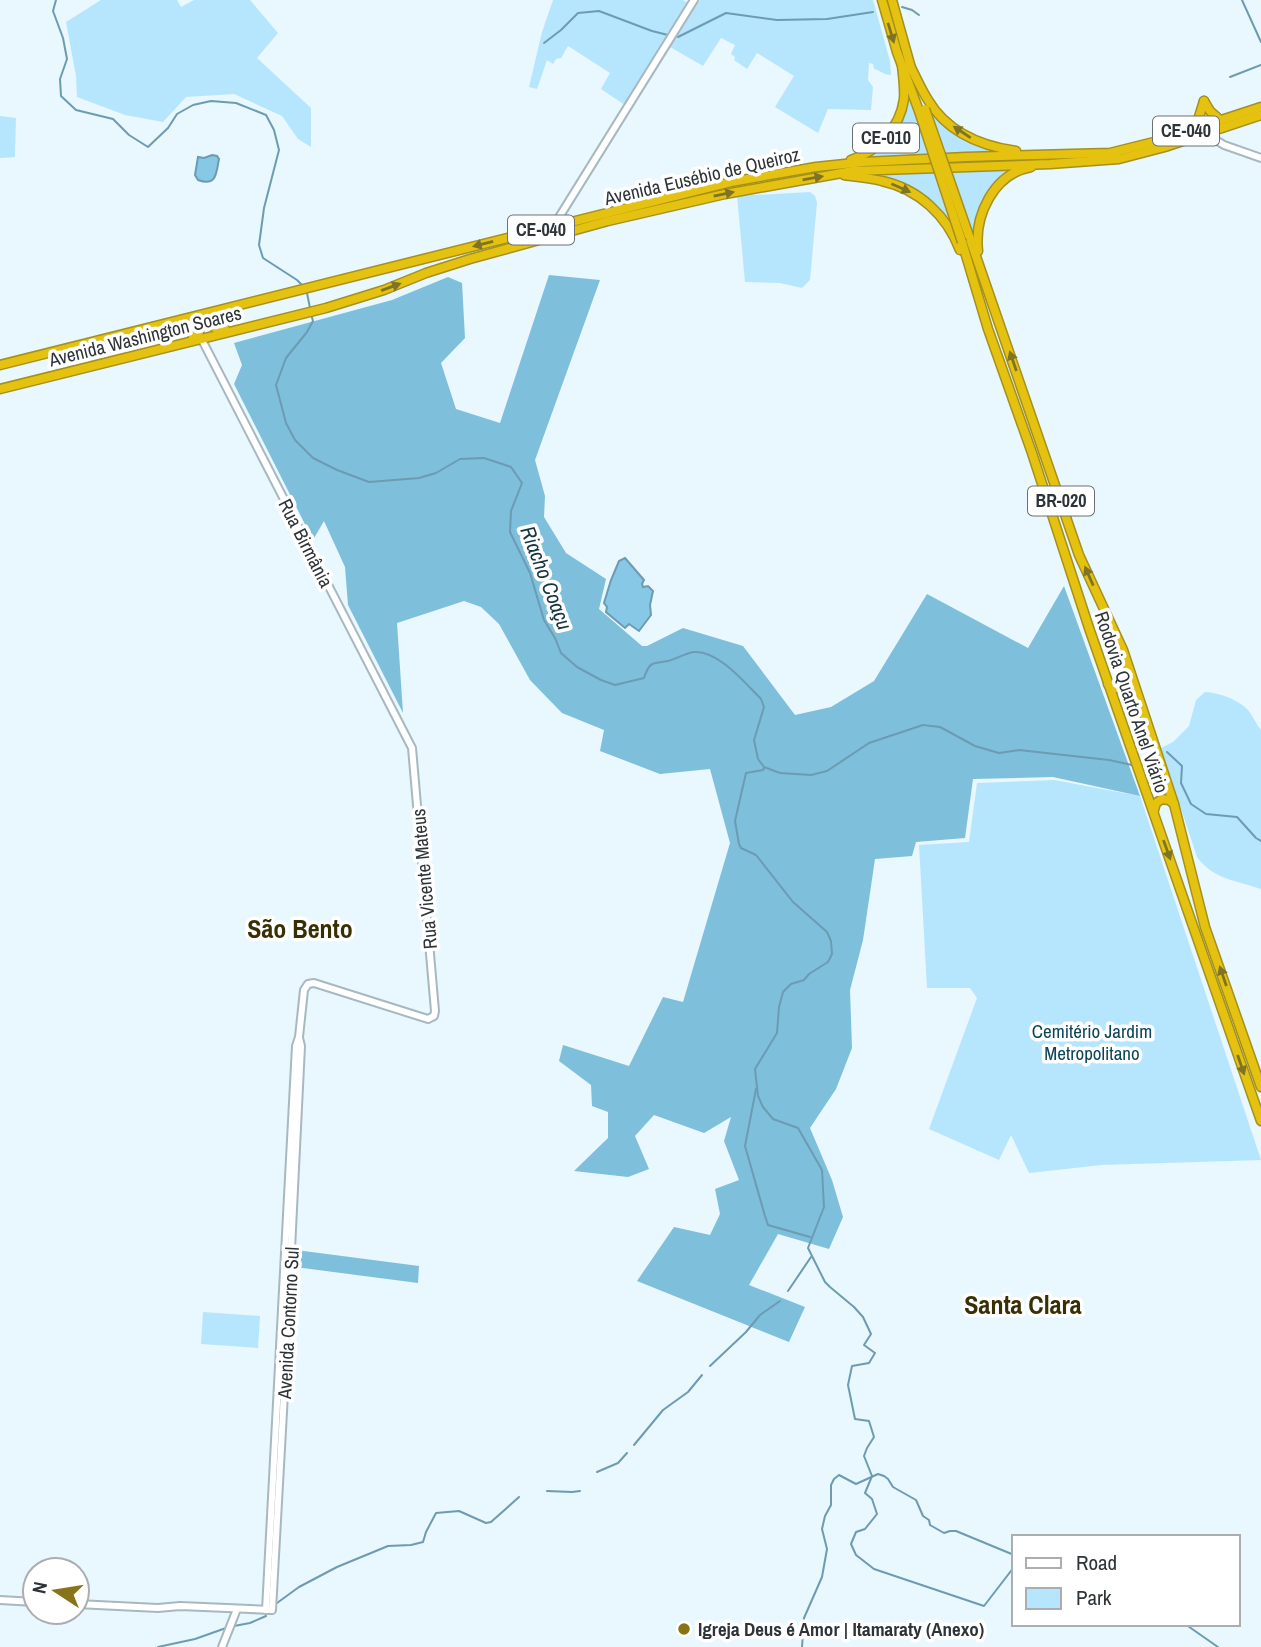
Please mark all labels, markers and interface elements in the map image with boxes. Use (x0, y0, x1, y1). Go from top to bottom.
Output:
one-way arrow (886, 22, 897, 43)
road number: CE-040 (1153, 116, 1219, 146)
road number: CE-010 (853, 124, 919, 153)
one-way arrow (952, 126, 971, 139)
street label: Avenida Eusébio de Queiroz (601, 141, 802, 211)
one-way arrow (802, 172, 824, 183)
one-way arrow (891, 182, 911, 194)
one-way arrow (713, 189, 735, 200)
road number: CE-040 (508, 215, 574, 244)
one-way arrow (472, 239, 494, 250)
one-way arrow (381, 281, 402, 292)
street label: Avenida Washington Soares (45, 299, 244, 373)
one-way arrow (1007, 351, 1018, 372)
road number: BR-020 (1028, 486, 1094, 516)
street label: Rua Birmânia (273, 494, 340, 592)
water label: Riacho Coaçu (513, 522, 580, 634)
one-way arrow (1083, 566, 1095, 586)
street label: Rodovia Quarto Anel Viário (1089, 608, 1175, 796)
street label: Rua Vicente Mateus (405, 807, 443, 950)
one-way arrow (1162, 839, 1173, 860)
district label: São Bento (247, 911, 353, 946)
one-way arrow (1217, 966, 1228, 987)
park label: Cemitério Jardim Metropolitano (1032, 1018, 1152, 1066)
one-way arrow (1236, 1054, 1247, 1075)
street label: Avenida Contorno Sul (271, 1246, 305, 1401)
district label: Santa Clara (964, 1287, 1082, 1322)
legend (1012, 1535, 1240, 1626)
text: Road (1076, 1548, 1117, 1577)
north arrow (21, 1556, 91, 1626)
text: N (25, 1579, 53, 1596)
text: Park (1076, 1583, 1112, 1612)
place label: Igreja Deus é Amor | Itamaraty (Anexo) (698, 1616, 984, 1642)
marker: Igreja Deus é Amor | Itamaraty (Anexo) (676, 1621, 692, 1637)

